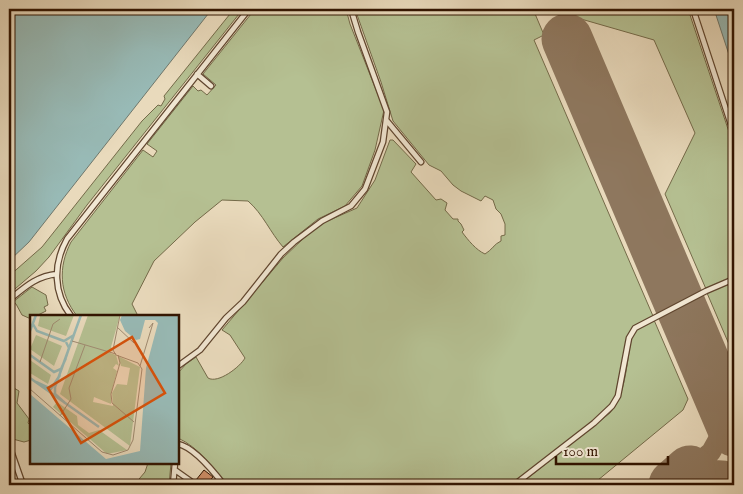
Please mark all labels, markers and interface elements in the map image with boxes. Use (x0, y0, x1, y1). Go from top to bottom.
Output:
inset map (30, 315, 179, 464)
scale bar (556, 434, 668, 466)
text: 100 m (563, 442, 599, 461)

